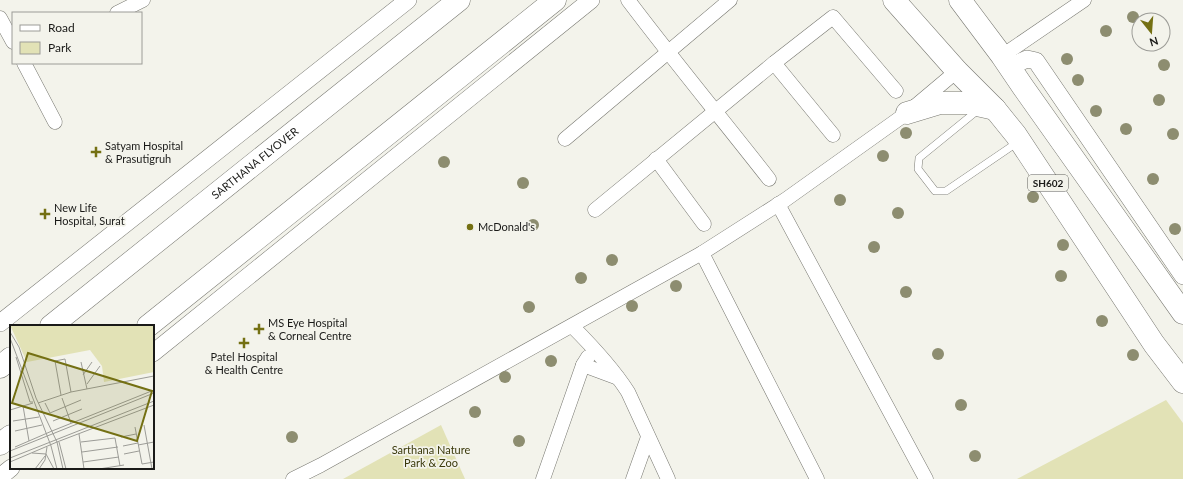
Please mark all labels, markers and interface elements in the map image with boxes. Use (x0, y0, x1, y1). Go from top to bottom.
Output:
legend (12, 12, 142, 64)
north arrow (1131, 12, 1171, 52)
text: Road (48, 20, 75, 35)
text: N (1148, 35, 1160, 49)
text: Park (48, 40, 72, 55)
street label: SARTHANA FLYOVER (209, 124, 301, 201)
place label: Satyam Hospital & Prasutigruh (105, 139, 183, 165)
marker: Satyam Hospital & Prasutigruh (90, 146, 102, 158)
road number: SH602 (1028, 175, 1068, 191)
place label: New Life Hospital, Surat (54, 201, 125, 227)
marker: New Life Hospital, Surat (39, 208, 51, 220)
place label: McDonald's (478, 220, 535, 233)
marker: McDonald's (465, 222, 475, 232)
place label: MS Eye Hospital & Corneal Centre (268, 316, 352, 342)
marker: MS Eye Hospital & Corneal Centre (253, 323, 265, 335)
inset map (10, 325, 154, 469)
marker: Patel Hospital & Health Centre (238, 337, 250, 349)
place label: Patel Hospital & Health Centre (205, 350, 283, 376)
park label: Sarthana Nature Park & Zoo (392, 443, 471, 469)

